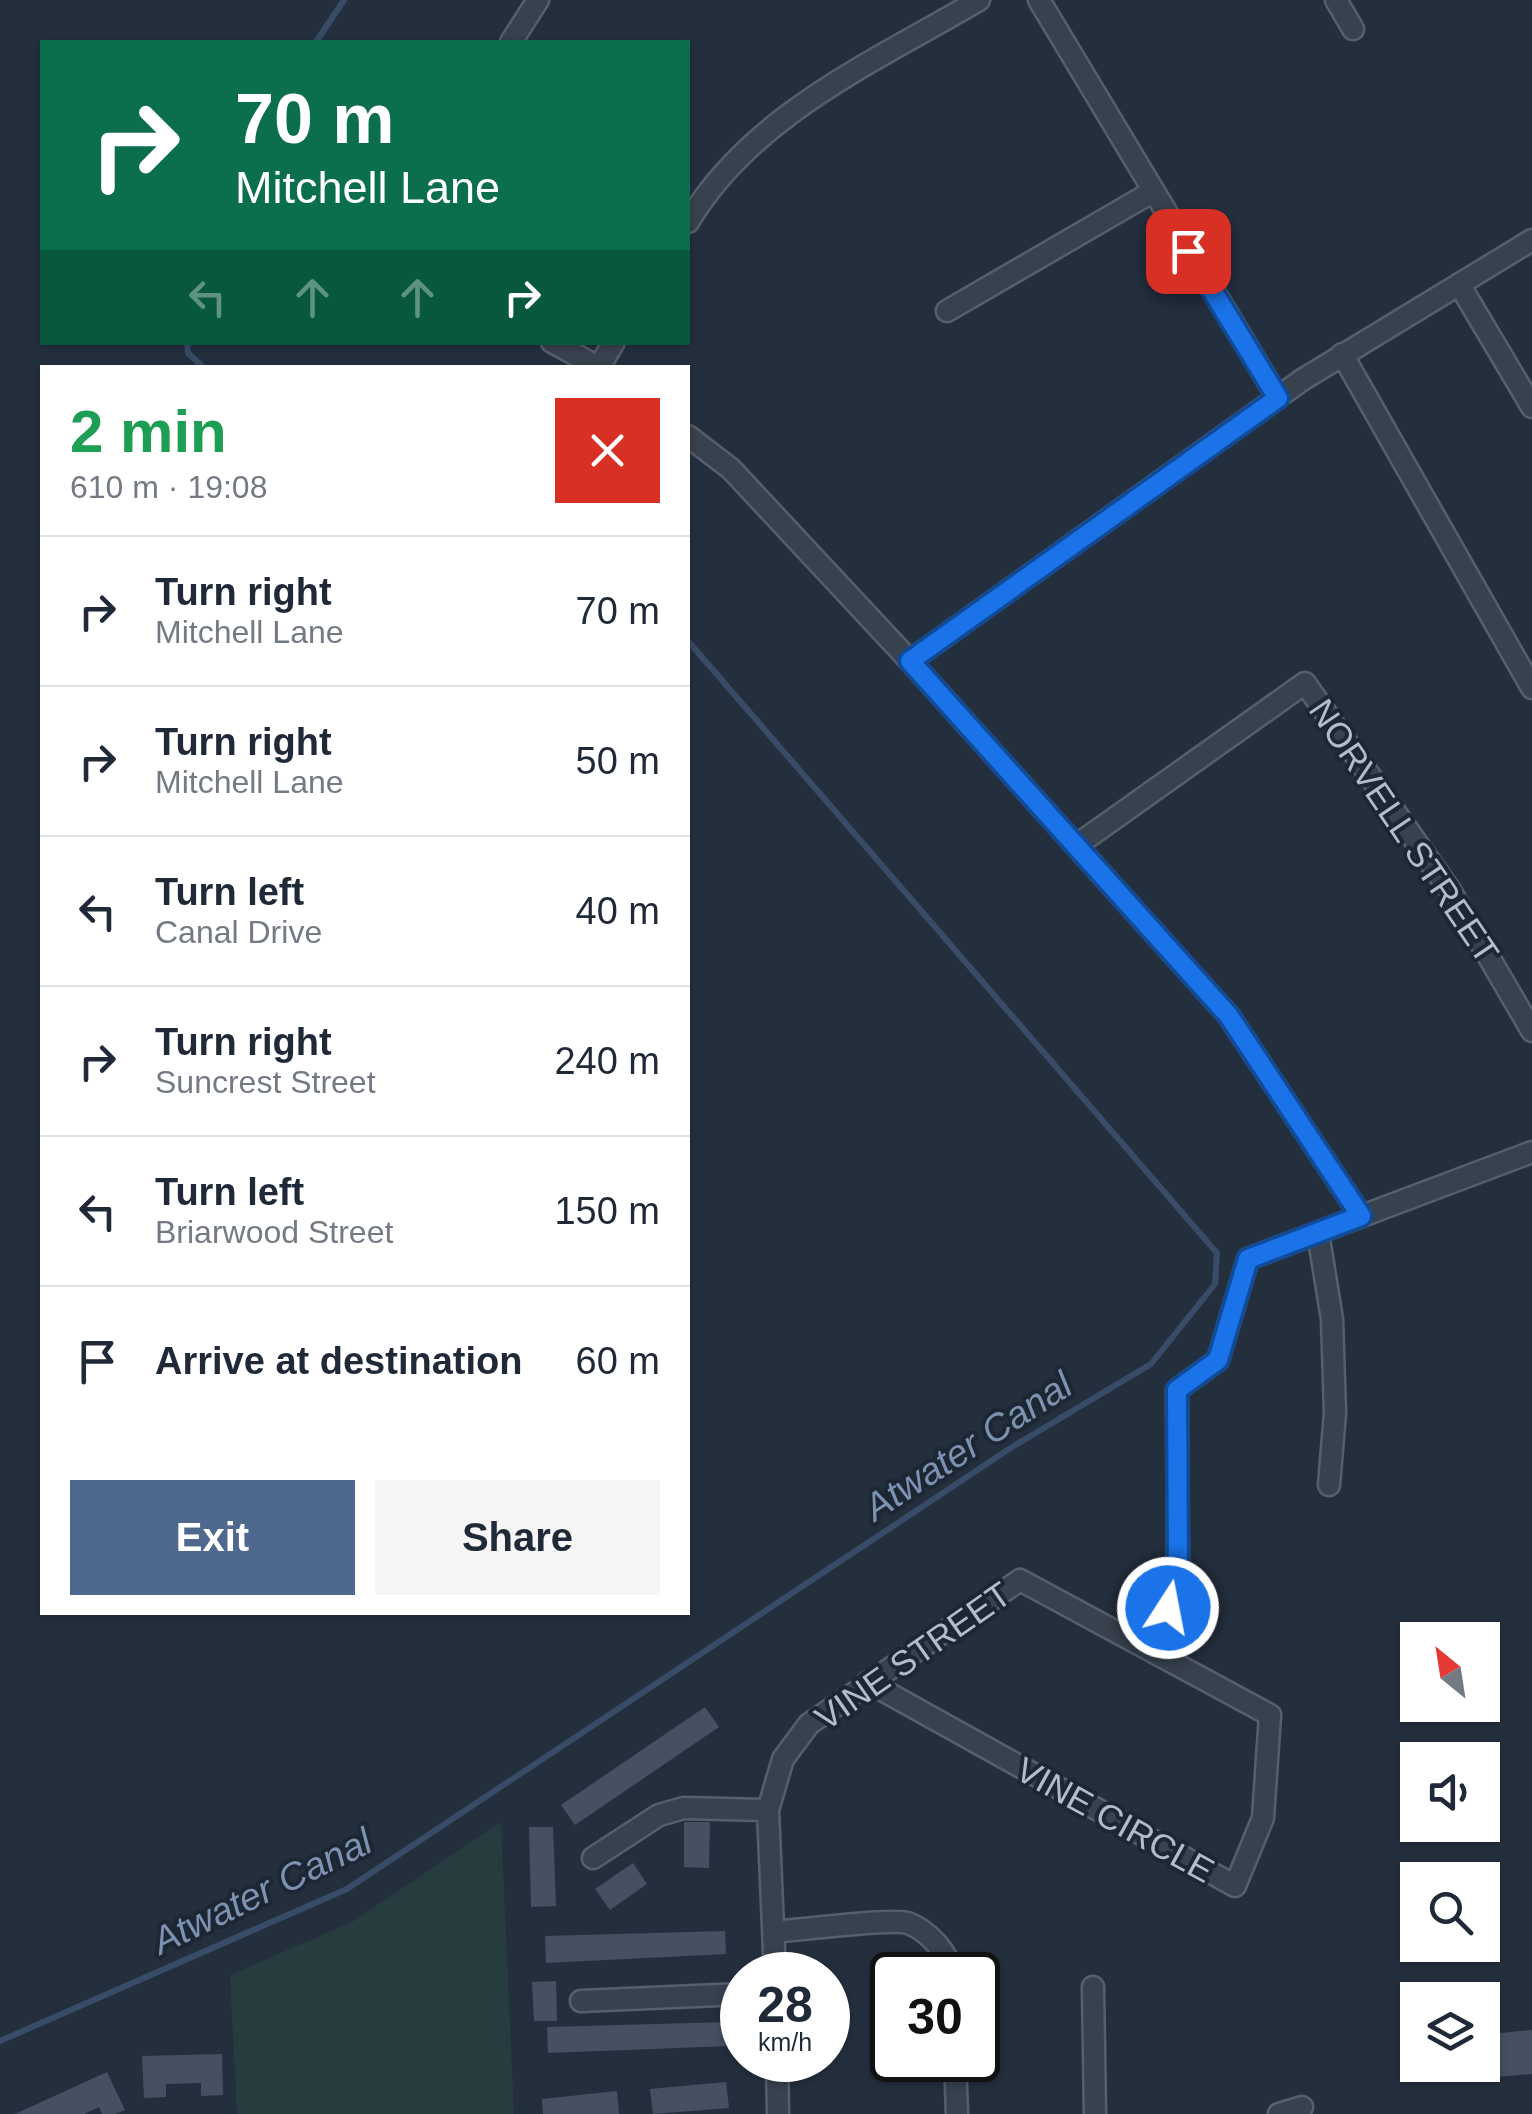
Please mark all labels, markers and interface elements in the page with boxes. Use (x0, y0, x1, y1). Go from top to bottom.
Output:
icon: right (70, 80, 200, 210)
text: 70 m (235, 80, 395, 158)
text: Mitchell Lane (235, 162, 500, 213)
pin (1146, 209, 1231, 294)
icon: arrive (1161, 224, 1216, 279)
icon: left (180, 270, 235, 325)
icon: ahead (285, 270, 340, 325)
icon: ahead (390, 270, 445, 325)
icon: right (495, 270, 550, 325)
text: 2 min (70, 398, 227, 465)
button: close (555, 398, 660, 503)
text: 610 m · 19:08 (70, 469, 267, 505)
text: Turn right (155, 571, 332, 613)
icon: right (70, 584, 125, 639)
text: 70 m (576, 590, 660, 632)
text: Mitchell Lane (155, 614, 344, 650)
street label: NORVELL STREET (1302, 692, 1507, 970)
text: Turn right (155, 721, 332, 763)
icon: right (70, 734, 125, 789)
text: 50 m (576, 740, 660, 782)
text: Mitchell Lane (155, 764, 344, 800)
text: Turn left (155, 871, 304, 913)
icon: left (70, 884, 125, 939)
text: 40 m (576, 890, 660, 932)
text: Canal Drive (155, 914, 322, 950)
text: Turn right (155, 1021, 332, 1063)
icon: right (70, 1034, 125, 1089)
text: 240 m (554, 1040, 660, 1082)
text: Suncrest Street (155, 1064, 376, 1100)
text: Turn left (155, 1171, 304, 1213)
icon: left (70, 1184, 125, 1239)
text: 150 m (554, 1190, 660, 1232)
text: Briarwood Street (155, 1214, 393, 1250)
icon: arrive (70, 1334, 125, 1389)
text: Arrive at destination (155, 1340, 522, 1382)
text: 60 m (576, 1340, 660, 1382)
water label: Atwater Canal (855, 1363, 1081, 1530)
button: Exit (70, 1480, 355, 1595)
button: Share (375, 1480, 660, 1595)
position arrow (1116, 1556, 1220, 1660)
street label: VINE STREET (808, 1574, 1018, 1737)
north arrow (1400, 1622, 1500, 1722)
map controls (1400, 1622, 1500, 2082)
button: sound (1400, 1742, 1500, 1842)
street label: VINE CIRCLE (1010, 1749, 1221, 1890)
water label: Atwater Canal (144, 1819, 380, 1963)
button: search (1400, 1862, 1500, 1962)
speed limit sign: 30 (870, 1952, 1000, 2082)
text: 28 (757, 1977, 813, 2033)
button: layers (1400, 1982, 1500, 2082)
text: km/h (758, 2028, 812, 2056)

